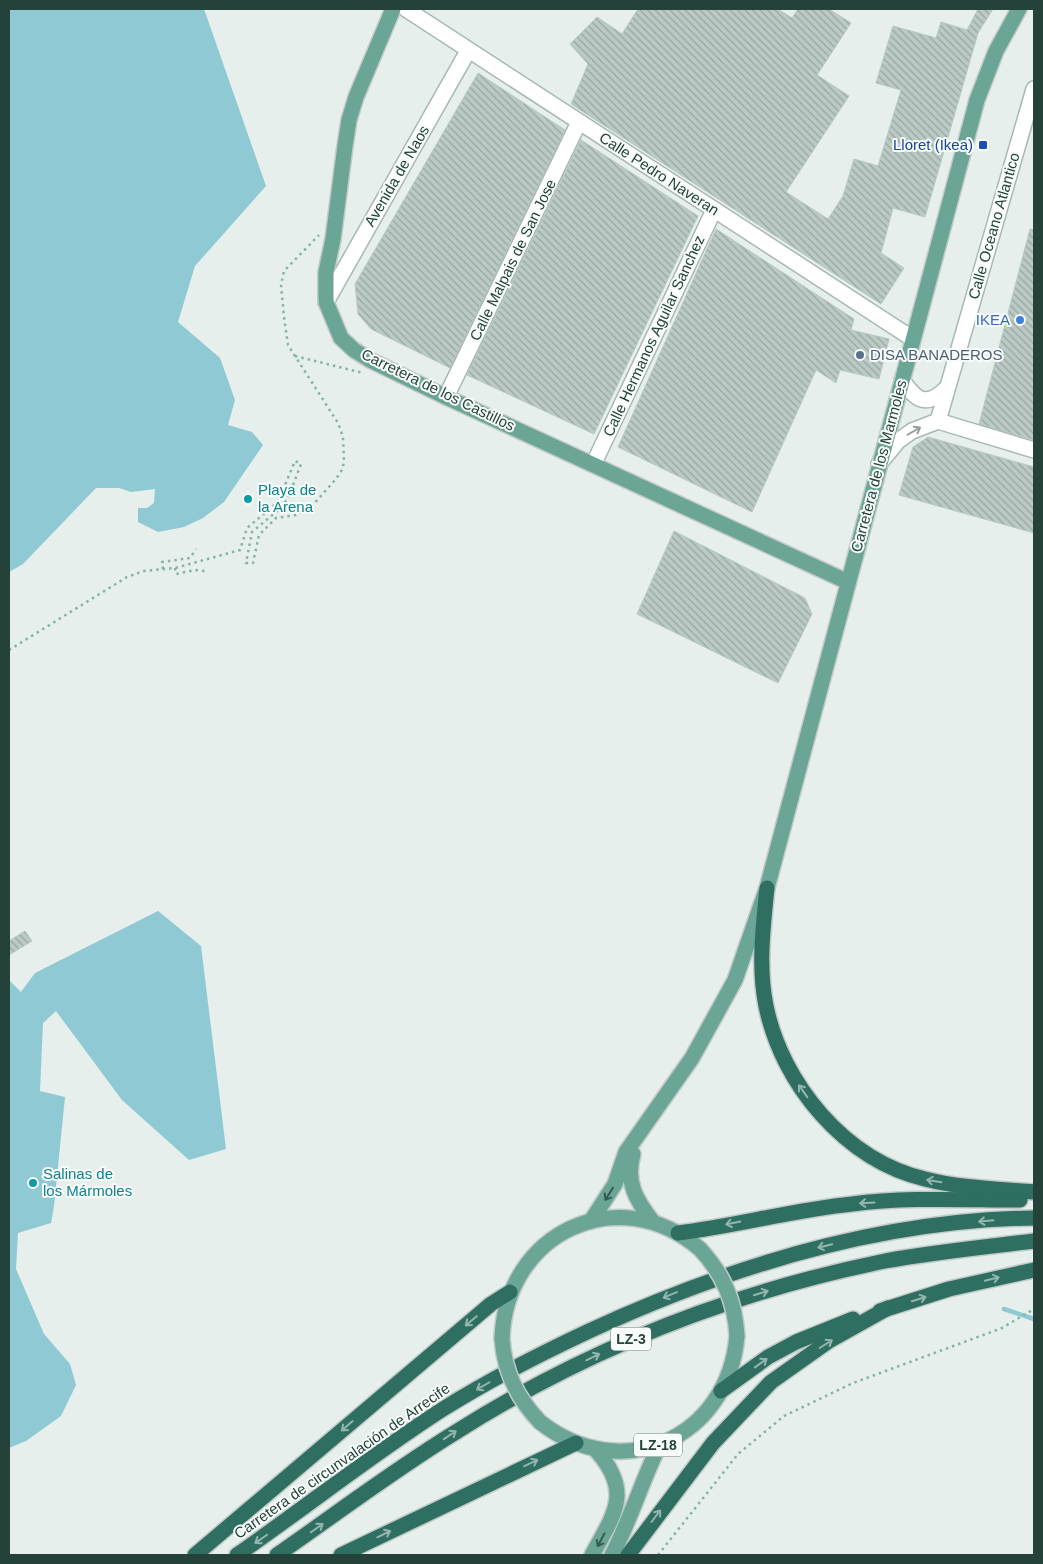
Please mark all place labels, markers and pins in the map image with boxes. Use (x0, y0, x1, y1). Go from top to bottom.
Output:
place label: Lloret (Ikea) (893, 136, 973, 153)
marker: Lloret (Ikea) (977, 139, 989, 151)
place label: IKEA (976, 311, 1010, 328)
marker: IKEA (1014, 314, 1026, 326)
place label: DISA BANADEROS (870, 346, 1003, 363)
marker: DISA BANADEROS (854, 349, 866, 361)
place label: Playa de la Arena (258, 481, 316, 515)
marker: Playa de la Arena (242, 493, 254, 505)
place label: Salinas de los Mármoles (43, 1165, 132, 1199)
marker: Salinas de los Mármoles (27, 1177, 39, 1189)

